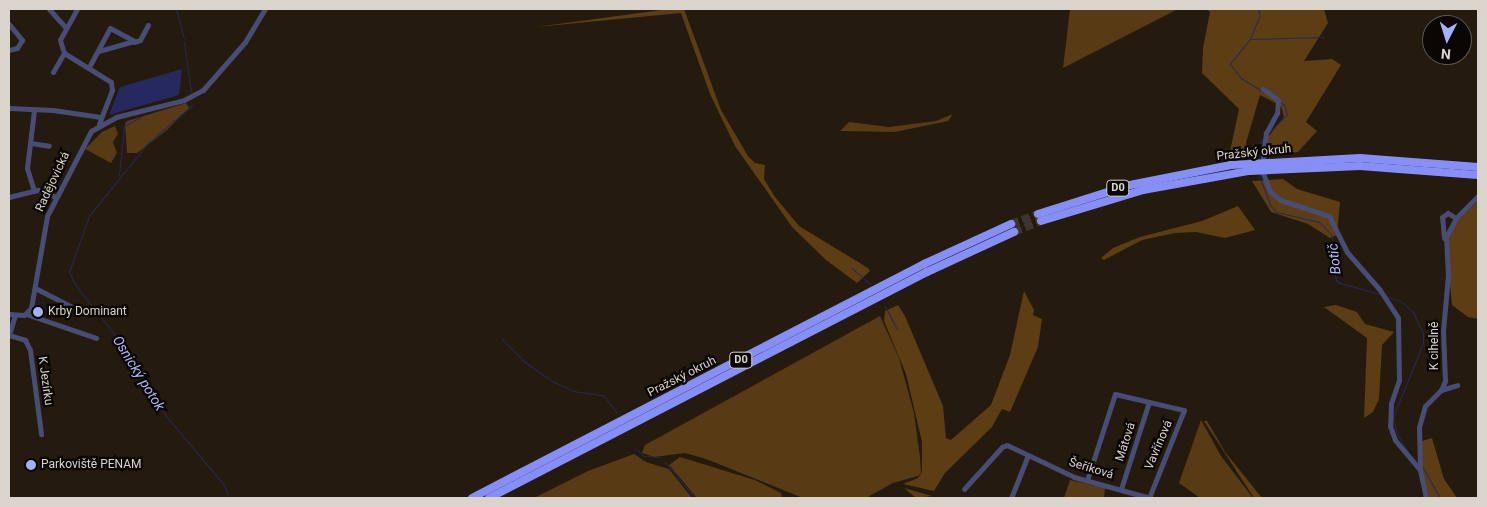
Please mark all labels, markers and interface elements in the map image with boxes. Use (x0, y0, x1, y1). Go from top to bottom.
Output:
north arrow (1422, 15, 1472, 65)
text: N (1440, 46, 1451, 62)
street label: Pražský okruh (1216, 142, 1292, 164)
street label: Radějovická (33, 150, 73, 214)
road number: D0 (1106, 180, 1130, 197)
water label: Botič (1324, 243, 1344, 275)
place label: Krby Dominant (48, 305, 127, 319)
marker: Krby Dominant (32, 306, 44, 318)
street label: K cihelně (1428, 322, 1442, 370)
water label: Osnický potok (109, 332, 169, 414)
road number: D0 (728, 352, 754, 368)
street label: Pražský okruh (645, 354, 719, 400)
street label: K Jezírku (34, 356, 56, 406)
street label: Vavřínová (1142, 418, 1176, 472)
street label: Mátová (1113, 421, 1139, 463)
street label: Šeříková (1067, 455, 1115, 483)
place label: Parkoviště PENAM (41, 458, 141, 472)
marker: Parkoviště PENAM (25, 459, 37, 471)

